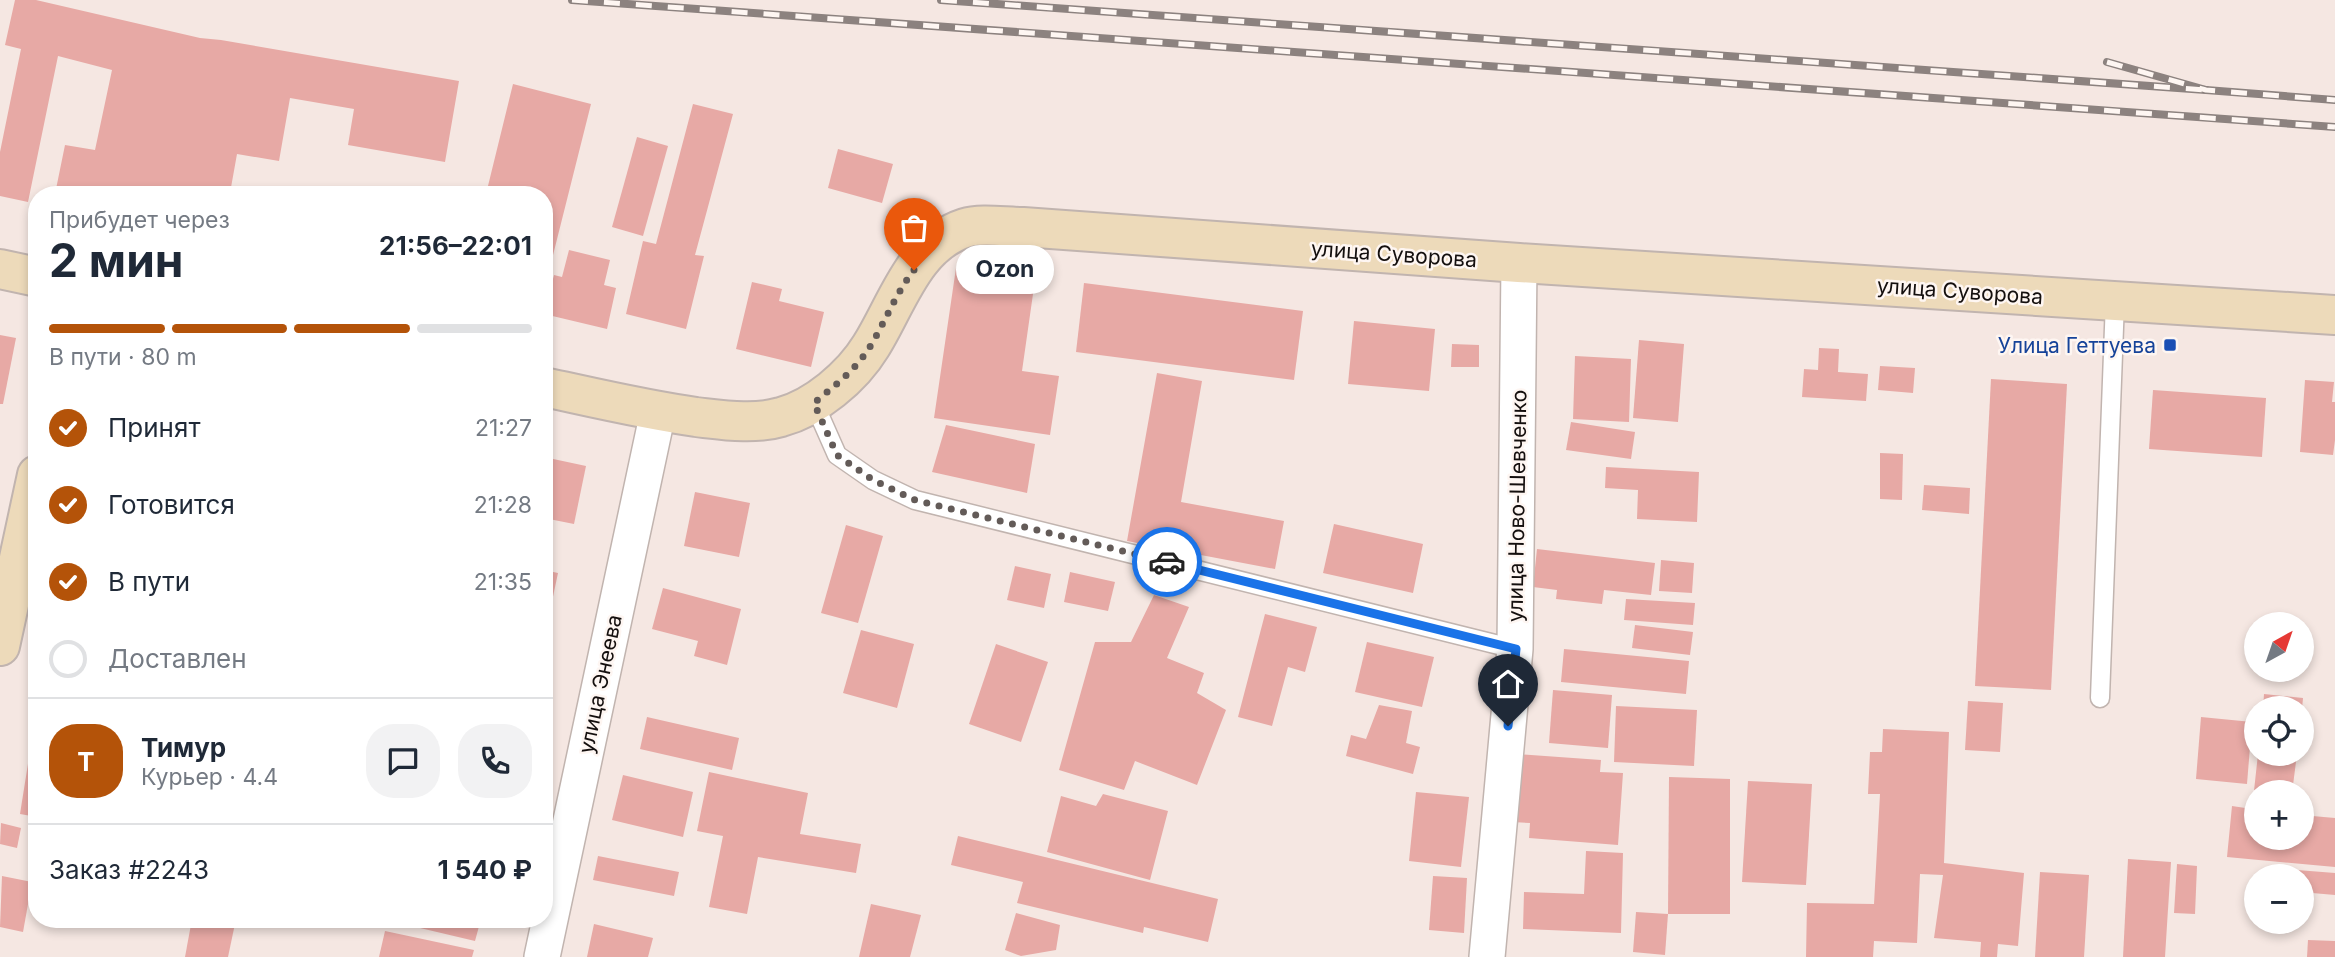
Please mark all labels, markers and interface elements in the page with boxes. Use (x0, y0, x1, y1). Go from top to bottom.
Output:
pin (884, 198, 944, 270)
text: Прибудет через (49, 206, 230, 234)
icon: bag (895, 209, 933, 247)
text: 21:56–22:01 (379, 230, 532, 261)
text: 2 мин (49, 232, 184, 288)
street label: улица Суворова (1310, 236, 1478, 272)
callout: Ozon (956, 246, 1054, 294)
text: Ozon (976, 255, 1034, 283)
street label: улица Суворова (1876, 273, 2044, 309)
place label: Улица Геттуева (1998, 333, 2156, 358)
marker: Улица Геттуева (2162, 337, 2178, 353)
text: В пути · 80 m (49, 343, 197, 371)
street label: улица Ново-Шевченко (1502, 390, 1532, 622)
icon: check (49, 409, 87, 447)
text: Принят (108, 412, 201, 443)
text: 21:27 (475, 414, 532, 442)
icon: check (49, 486, 87, 524)
text: Готовится (108, 489, 235, 520)
text: 21:28 (474, 491, 532, 519)
courier (1132, 527, 1202, 597)
icon: car (1148, 543, 1186, 581)
icon: check (49, 563, 87, 601)
text: В пути (108, 566, 190, 597)
text: 21:35 (474, 568, 532, 596)
street label: улица Энеева (573, 612, 627, 756)
north arrow (2244, 612, 2314, 682)
map controls (2244, 612, 2314, 934)
text: Доставлен (108, 643, 247, 674)
pin (1478, 654, 1538, 726)
icon: home (1489, 665, 1527, 703)
button: locate (2244, 696, 2314, 766)
button: chat (366, 724, 440, 798)
button: phone (458, 724, 532, 798)
text: Тимур (141, 732, 226, 763)
text: Т (77, 746, 95, 777)
text: Курьер · 4.4 (141, 763, 278, 791)
button: + (2244, 780, 2314, 850)
text: Заказ #2243 (49, 854, 209, 885)
text: 1 540 ₽ (437, 854, 532, 885)
button: − (2244, 864, 2314, 934)

